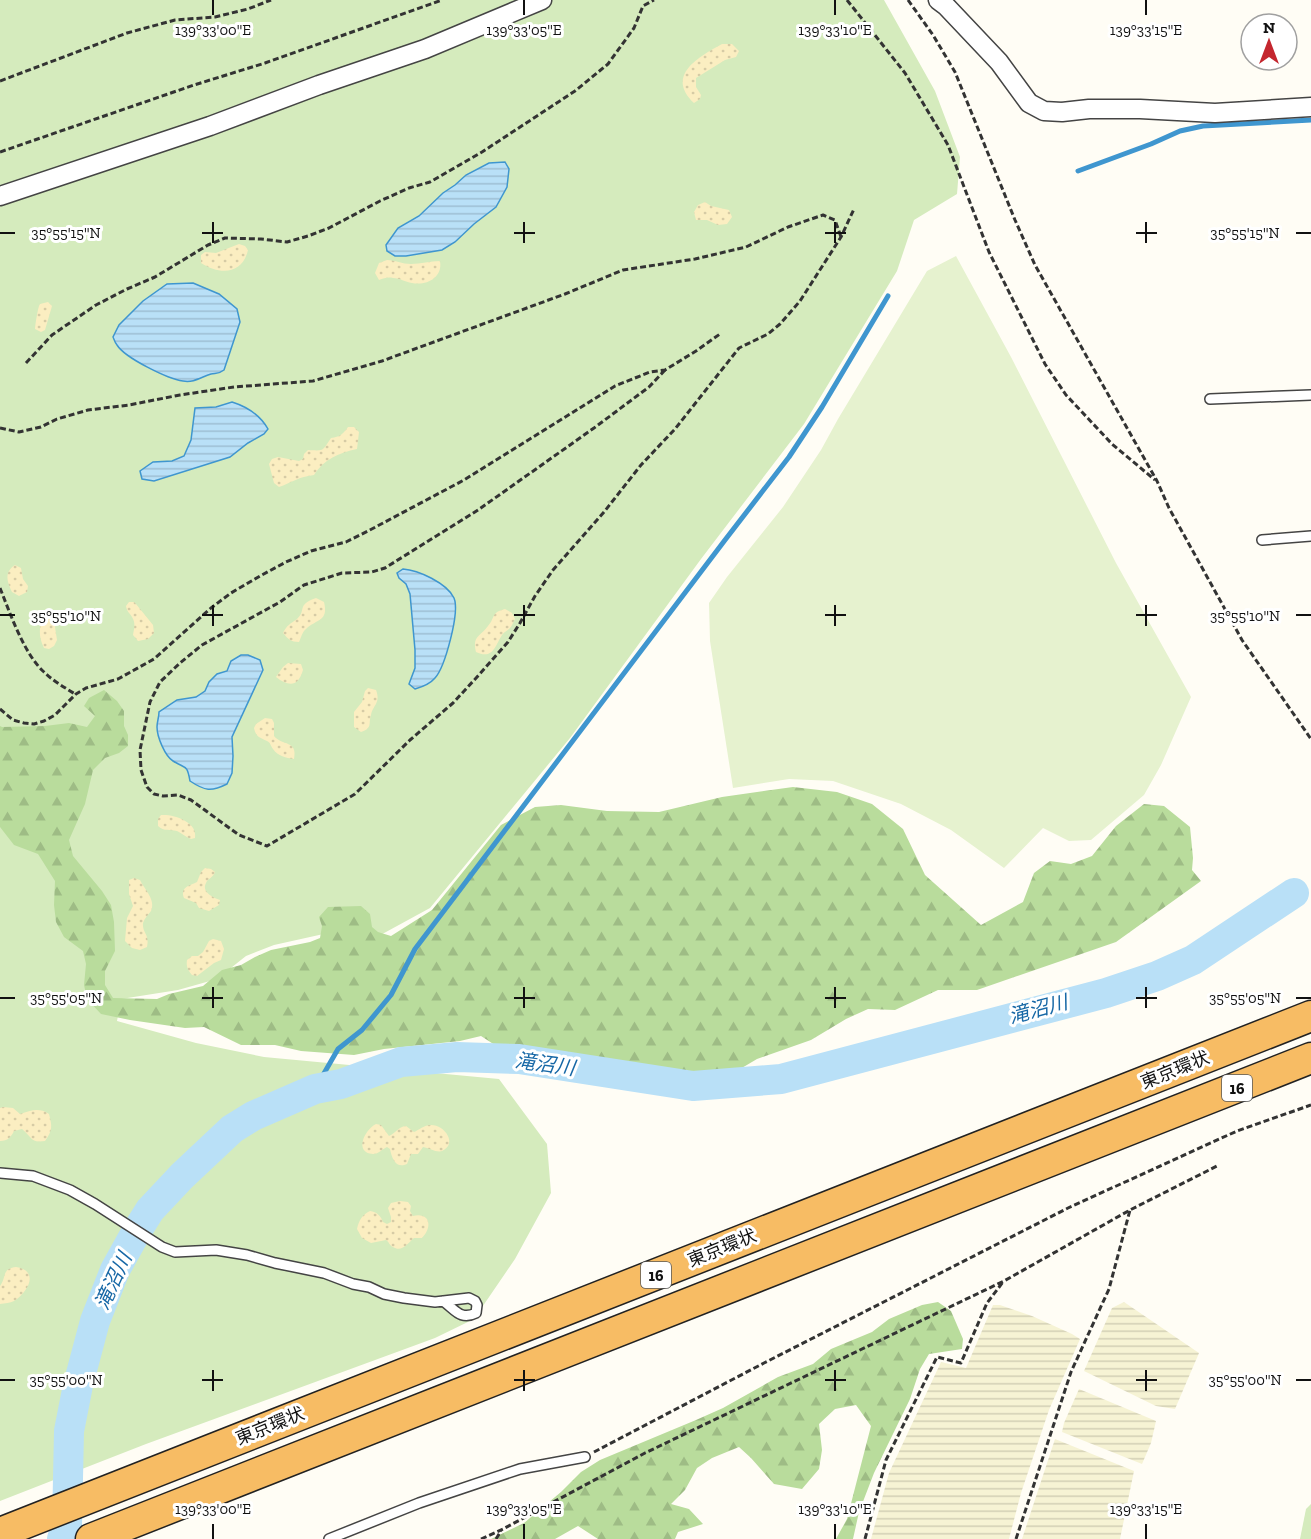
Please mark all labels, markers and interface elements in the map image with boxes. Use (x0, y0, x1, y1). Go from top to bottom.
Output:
north arrow (1239, 12, 1299, 72)
text: N (1263, 18, 1275, 37)
text: 139°33'00"E (175, 21, 251, 39)
text: 139°33'05"E (486, 21, 562, 39)
text: 139°33'10"E (798, 21, 872, 39)
text: 139°33'15"E (1110, 21, 1182, 39)
text: 35°55'15"N (31, 224, 101, 242)
text: 35°55'15"N (1210, 224, 1280, 242)
text: 35°55'10"N (31, 607, 101, 625)
text: 35°55'10"N (1210, 607, 1280, 625)
text: 35°55'05"N (30, 989, 102, 1007)
water label: 滝沼川 (1006, 989, 1072, 1028)
text: 35°55'05"N (1209, 989, 1281, 1007)
street label: 東京環状 (1138, 1046, 1212, 1094)
water label: 滝沼川 (514, 1048, 578, 1080)
road number: 16 (1222, 1075, 1252, 1101)
street label: 東京環状 (685, 1224, 759, 1272)
water label: 滝沼川 (89, 1247, 137, 1313)
road number: 16 (641, 1262, 671, 1288)
text: 35°55'00"N (29, 1371, 103, 1389)
text: 35°55'00"N (1208, 1371, 1282, 1389)
street label: 東京環状 (233, 1402, 307, 1450)
text: 139°33'00"E (175, 1500, 251, 1518)
text: 139°33'05"E (486, 1500, 562, 1518)
text: 139°33'10"E (798, 1500, 872, 1518)
text: 139°33'15"E (1110, 1500, 1182, 1518)

